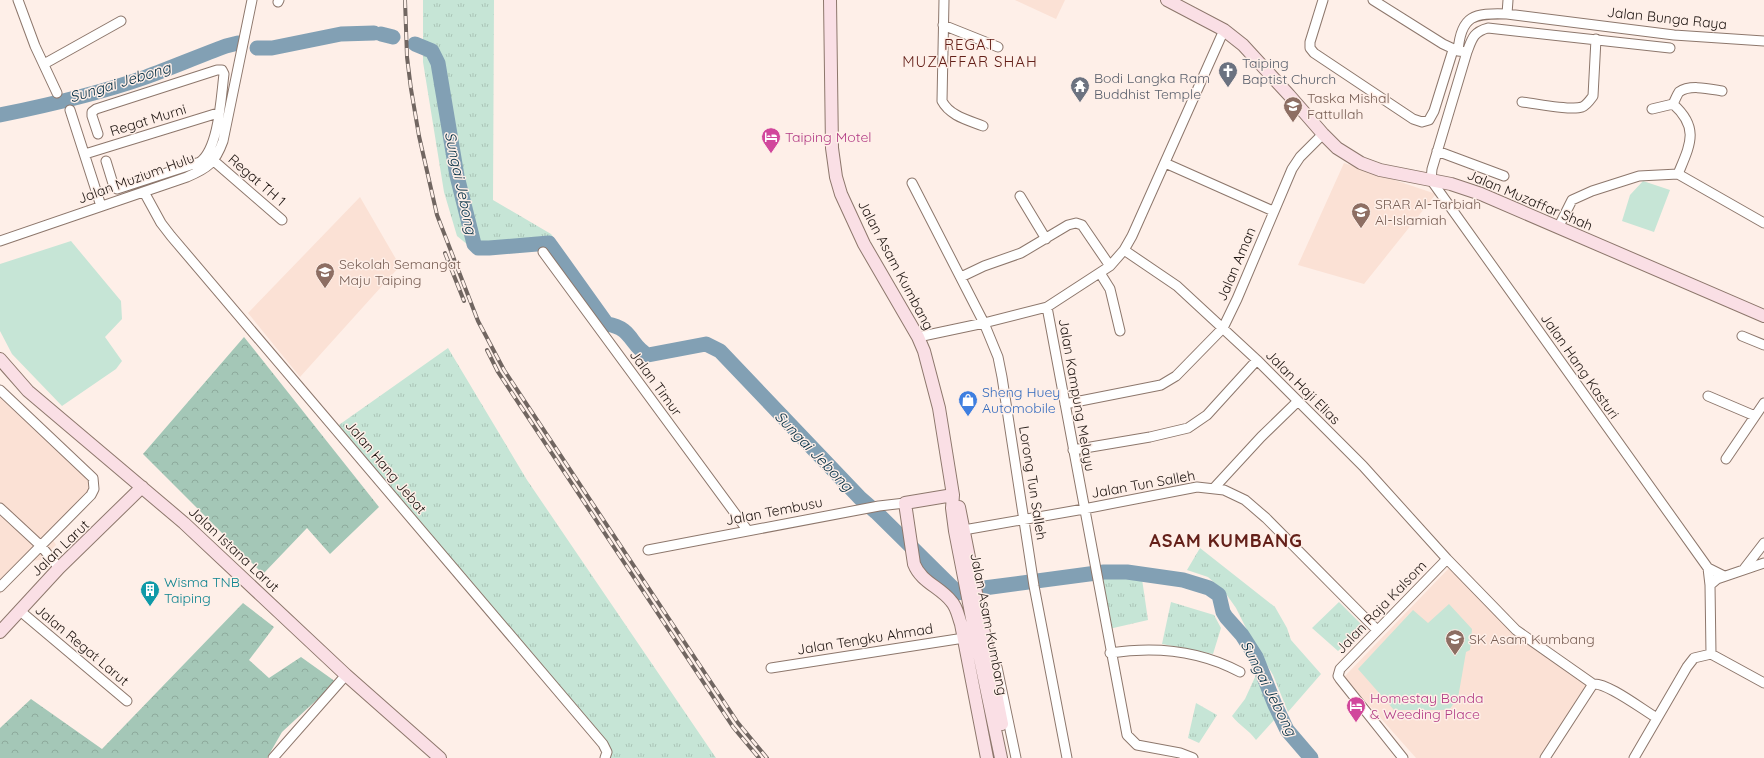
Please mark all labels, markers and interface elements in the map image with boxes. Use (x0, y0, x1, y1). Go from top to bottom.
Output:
street label: Jalan Bunga Raya (1606, 3, 1728, 33)
district label: REGAT MUZAFFAR SHAH (902, 35, 1038, 71)
place label: Taiping Baptist Church (1242, 54, 1336, 88)
water label: Sungai Jebong (67, 57, 174, 106)
church icon: Taiping Baptist Church (1217, 60, 1239, 88)
place label: Bodi Langka Ram Buddhist Temple (1094, 69, 1210, 103)
temple icon: Bodi Langka Ram Buddhist Temple (1069, 75, 1091, 103)
place label: Taska Mishal Fattullah (1307, 89, 1390, 123)
school or university icon: Taska Mishal Fattullah (1282, 95, 1304, 123)
street label: Regat Murni (108, 100, 188, 140)
hotel icon: Taiping Motel (760, 126, 782, 154)
place label: Taiping Motel (785, 128, 872, 146)
water label: Sungai Jebong (441, 130, 482, 238)
street label: Jalan Muzium Hulu (75, 148, 197, 208)
street label: Regat TH 1 (225, 150, 289, 210)
street label: Jalan Muzaffar Shah (1464, 165, 1596, 235)
place label: SRAR Al-Tarbiah Al-Islamiah (1375, 195, 1481, 229)
street label: Jalan Asam Kumbang (854, 197, 938, 333)
school or university icon: SRAR Al-Tarbiah Al-Islamiah (1350, 201, 1372, 229)
street label: Jalan Aman (1212, 224, 1260, 304)
place label: Sekolah Semangat Maju Taiping (339, 255, 461, 289)
school or university icon: Sekolah Semangat Maju Taiping (314, 261, 336, 289)
street label: Jalan Hang Kasturi (1537, 310, 1623, 422)
street label: Jalan Kampung Melayu (1055, 317, 1099, 473)
street label: Jalan Timur (626, 346, 686, 420)
street label: Jalan Haji Elias (1262, 346, 1344, 428)
place label: Sheng Huey Automobile (982, 383, 1060, 417)
shop icon: Sheng Huey Automobile (957, 389, 979, 417)
water label: Sungai Jebong (771, 407, 858, 496)
street label: Jalan Hang Jebat (342, 416, 431, 518)
street label: Lorong Tun Salleh (1015, 425, 1051, 541)
street label: Jalan Tun Salleh (1090, 466, 1196, 502)
street label: Jalan Tembusu (724, 493, 824, 529)
street label: Jalan Istana Larut (185, 502, 283, 596)
street label: Jalan Larut (27, 516, 93, 580)
district label: ASAM KUMBANG (1149, 529, 1303, 552)
street label: Jalan Asam Kumbang (966, 551, 1012, 697)
street label: Jalan Raja Kalsom (1332, 556, 1430, 658)
place label: Wisma TNB Taiping (164, 573, 240, 607)
building icon: Wisma TNB Taiping (139, 579, 161, 607)
street label: Jalan Regat Larut (31, 600, 133, 690)
street label: Jalan Tengku Ahmad (796, 619, 934, 659)
school or university icon: SK Asam Kumbang (1444, 628, 1466, 656)
place label: SK Asam Kumbang (1469, 630, 1595, 648)
water label: Sungai Jebong (1237, 637, 1302, 740)
place label: Homestay Bonda & Weeding Place (1370, 689, 1483, 723)
hotel icon: Homestay Bonda & Weeding Place (1345, 695, 1367, 723)

